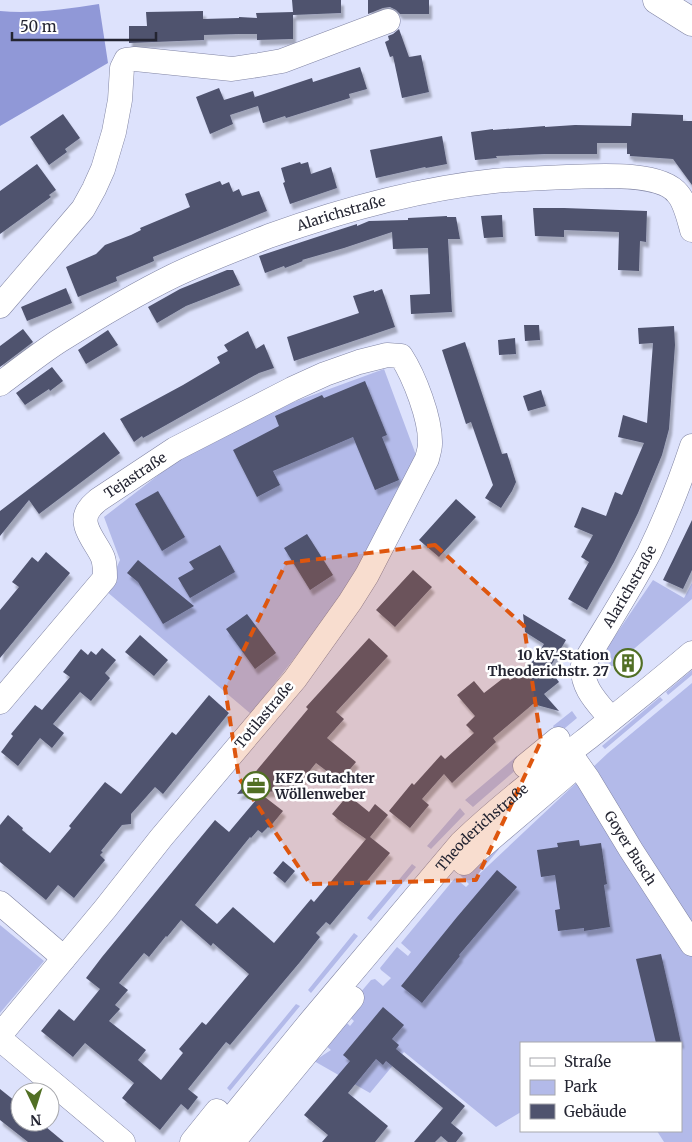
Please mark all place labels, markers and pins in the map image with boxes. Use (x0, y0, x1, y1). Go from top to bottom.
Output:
place label: 10 kV-Station Theoderichstr. 27 (488, 646, 609, 680)
building icon: 10 kV-Station Theoderichstr. 27 (613, 648, 643, 678)
place label: KFZ Gutachter Wöllenweber (274, 769, 375, 803)
office icon: KFZ Gutachter Wöllenweber (241, 771, 271, 801)

